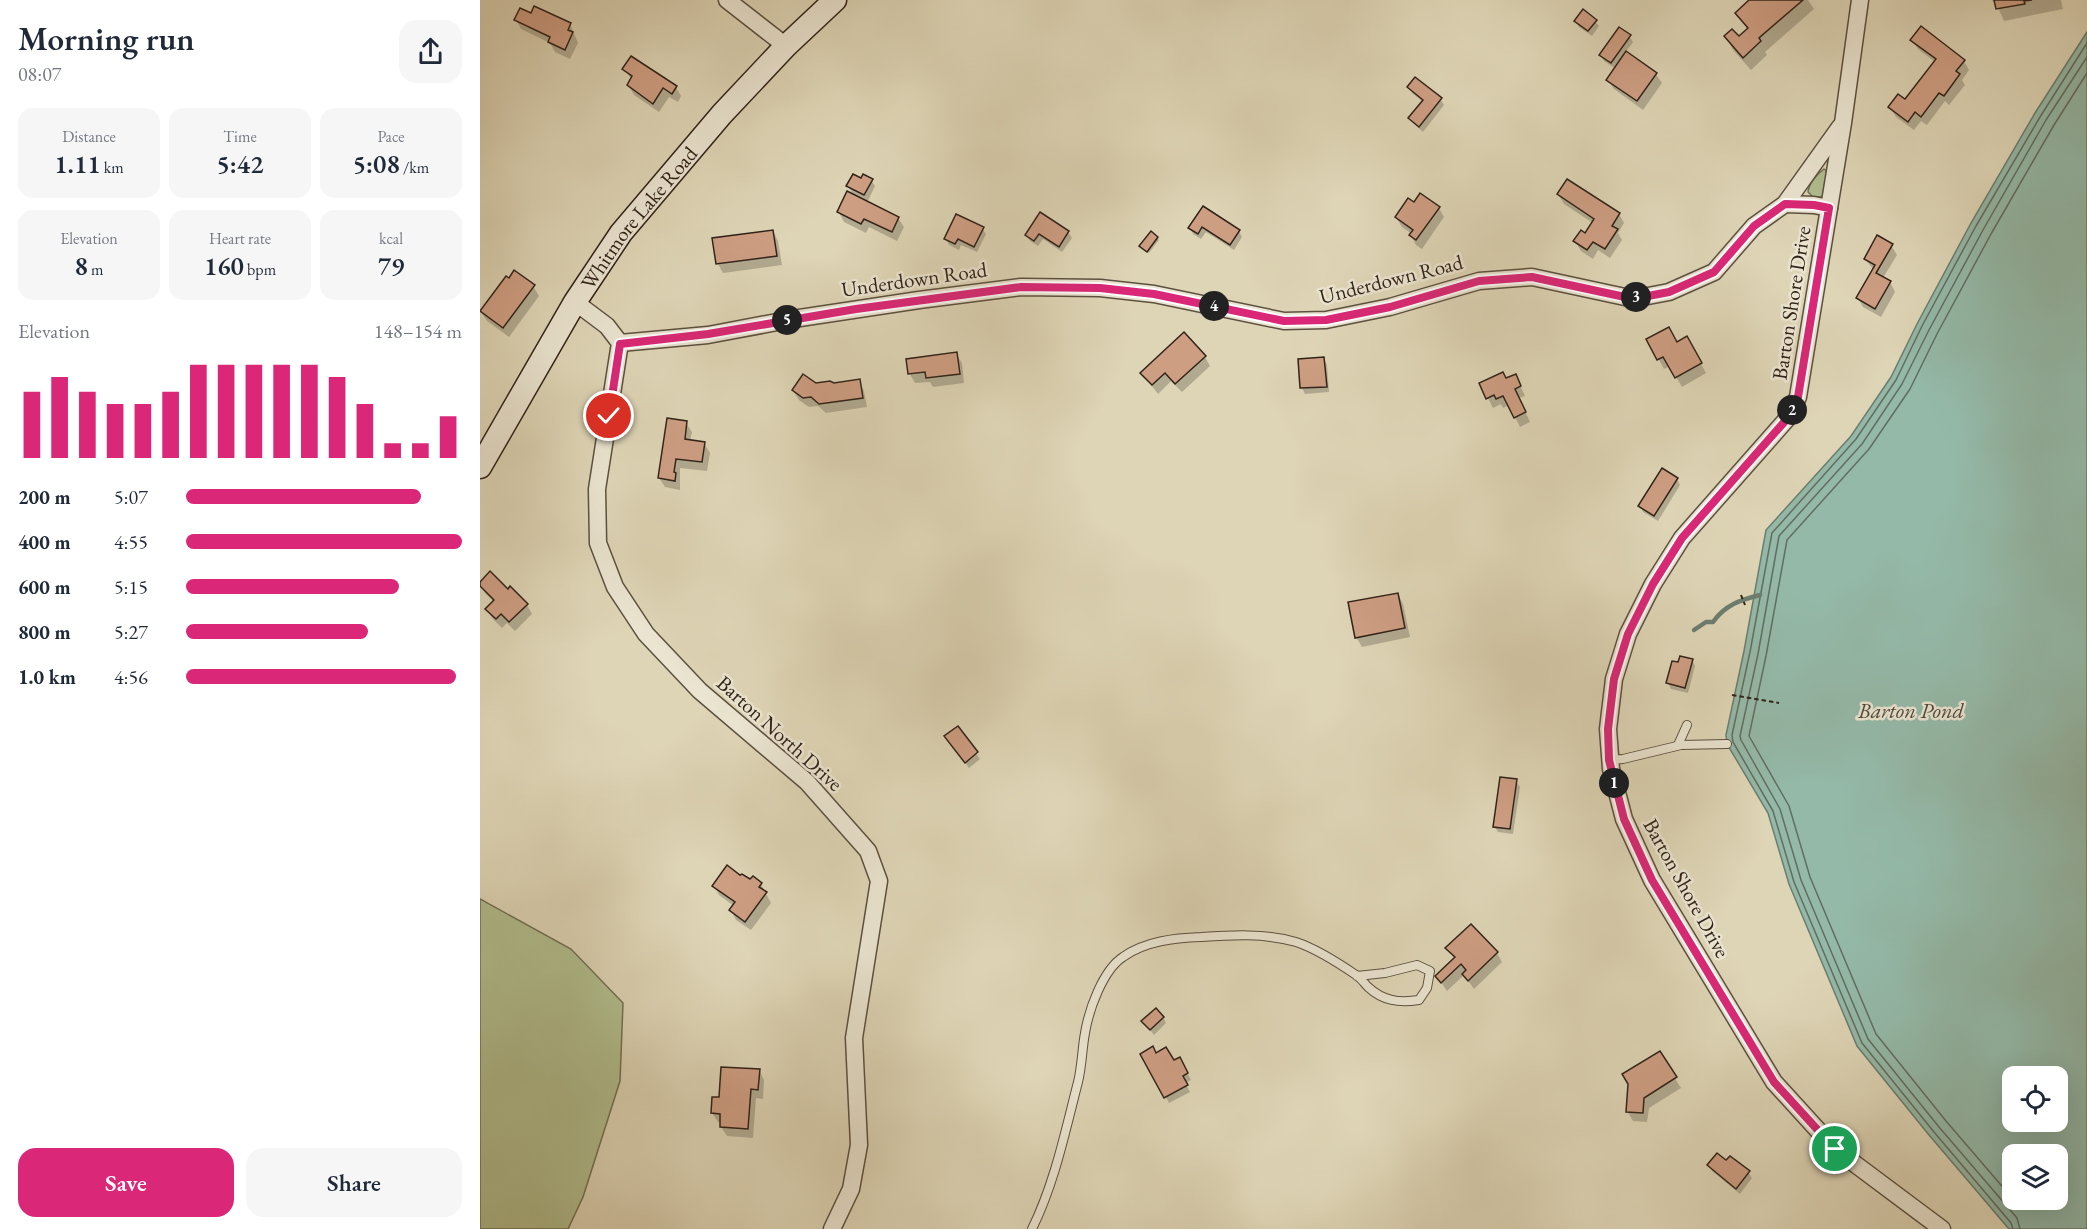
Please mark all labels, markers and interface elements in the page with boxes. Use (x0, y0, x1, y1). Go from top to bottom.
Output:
text: Morning run (18, 17, 195, 60)
button: share (399, 20, 462, 83)
text: 08:07 (18, 61, 61, 87)
text: Distance (62, 126, 116, 147)
text: Time (223, 126, 257, 147)
text: Pace (378, 126, 404, 147)
street label: Whitmore Lake Road (574, 140, 703, 294)
text: 1.11 (54, 147, 101, 181)
text: 5:42 (216, 147, 264, 181)
text: 5:08 (353, 147, 400, 181)
text: km (101, 157, 124, 178)
text: /km (400, 157, 429, 178)
street label: Barton Shore Drive (1766, 224, 1816, 382)
text: Elevation (60, 228, 118, 249)
text: Heart rate (209, 228, 271, 249)
text: kcal (379, 228, 403, 249)
street label: Underdown Road (1317, 248, 1466, 310)
text: 8 (75, 249, 88, 283)
text: 160 (204, 249, 244, 283)
text: 79 (378, 249, 404, 283)
street label: Underdown Road (839, 255, 989, 303)
text: m (88, 259, 104, 280)
text: bpm (244, 259, 276, 280)
pin: 3 (1621, 282, 1651, 312)
text: 3 (1632, 286, 1640, 307)
pin: 4 (1199, 291, 1229, 321)
text: 4 (1210, 295, 1218, 316)
pin: 5 (772, 305, 802, 335)
text: 5 (783, 309, 791, 330)
text: Elevation (18, 318, 90, 344)
text: 148–154 m (374, 318, 462, 344)
pin (583, 390, 634, 441)
pin: 2 (1777, 395, 1807, 425)
icon: check (592, 399, 625, 432)
text: 2 (1788, 399, 1796, 420)
text: 200 m (18, 484, 71, 510)
text: 5:07 (114, 484, 148, 510)
text: 400 m (18, 529, 71, 555)
text: 4:55 (114, 529, 148, 555)
text: 600 m (18, 574, 71, 600)
text: 5:15 (114, 574, 148, 600)
text: 800 m (18, 619, 71, 645)
text: 5:27 (114, 619, 148, 645)
text: 1.0 km (18, 664, 76, 690)
text: 4:56 (114, 664, 148, 690)
street label: Barton North Drive (711, 669, 849, 797)
water label: Barton Pond (1857, 696, 1965, 725)
pin: 1 (1599, 768, 1629, 798)
text: 1 (1610, 772, 1618, 793)
street label: Barton Shore Drive (1638, 814, 1736, 962)
map controls (2002, 1066, 2068, 1210)
button: locate (2002, 1066, 2068, 1132)
pin (1809, 1123, 1860, 1174)
icon: arrive (1818, 1132, 1851, 1165)
button: layers (2002, 1144, 2068, 1210)
button: Save (18, 1148, 234, 1217)
button: Share (246, 1148, 462, 1217)

